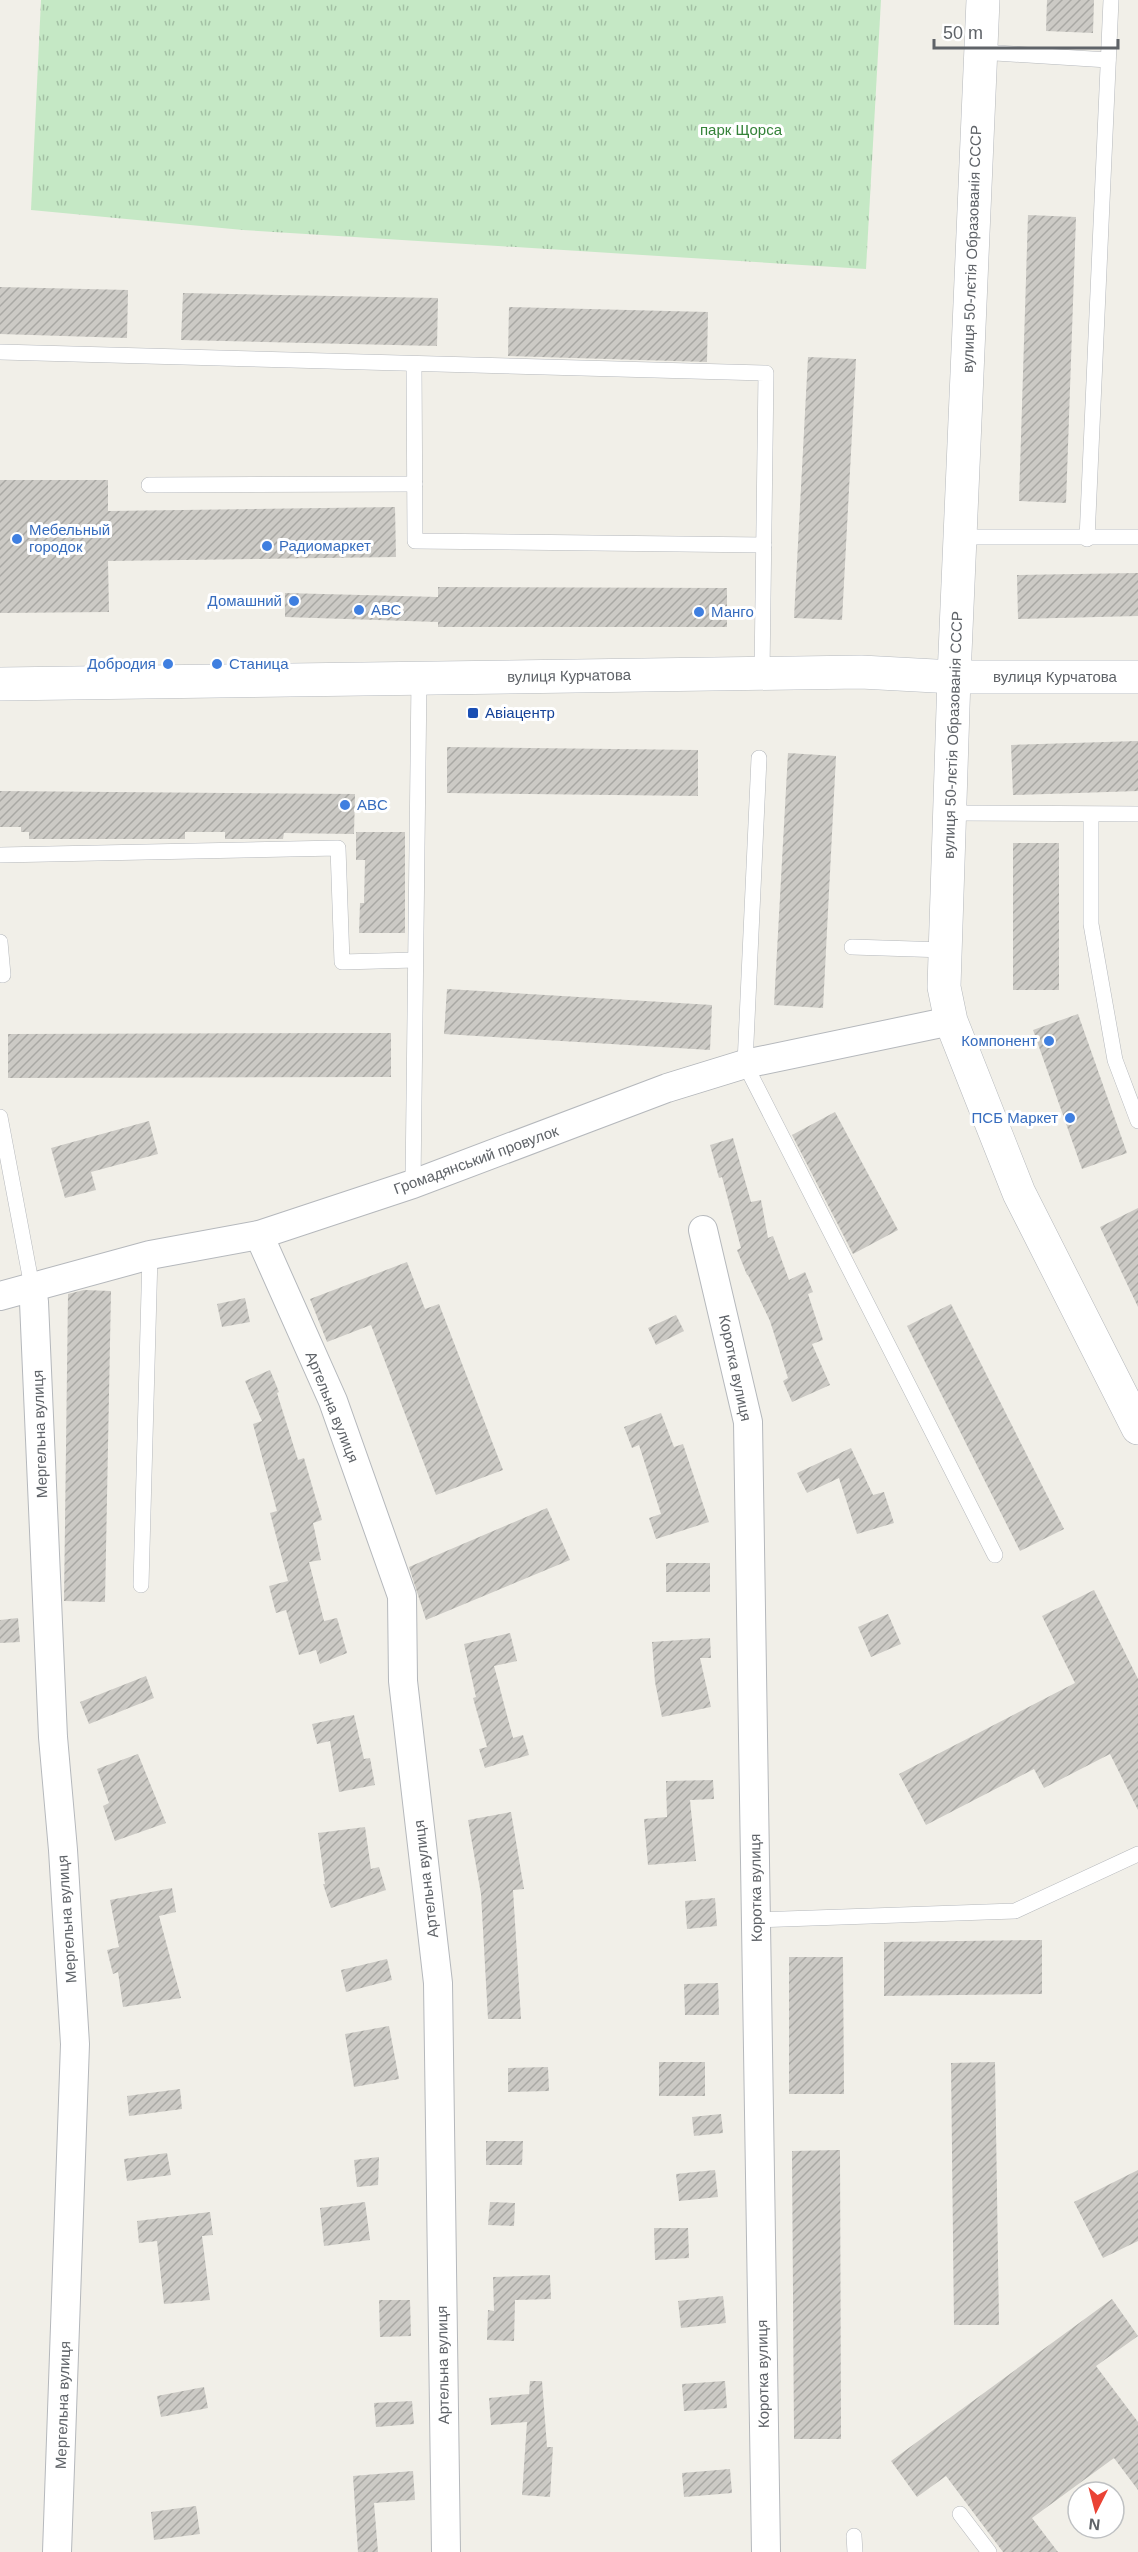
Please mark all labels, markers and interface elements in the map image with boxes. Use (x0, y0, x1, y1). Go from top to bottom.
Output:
scale bar (934, 12, 1118, 50)
text: 50 m (943, 23, 983, 43)
park label: парк Щорса (700, 121, 783, 138)
street label: вулиця 50-лєтія Образованія СССР (959, 125, 984, 373)
place label: Мебельный городок (29, 521, 110, 555)
marker: Мебельный городок (10, 532, 24, 546)
place label: Радиомаркет (279, 537, 371, 554)
marker: Радиомаркет (260, 539, 274, 553)
place label: Домашний (208, 592, 282, 609)
marker: Домашний (287, 594, 301, 608)
place label: АВС (371, 601, 402, 618)
marker: АВС (352, 603, 366, 617)
place label: Манго (711, 603, 754, 620)
marker: Манго (692, 605, 706, 619)
street label: вулиця 50-лєтія Образованія СССР (940, 611, 965, 859)
place label: Добродия (87, 655, 156, 672)
place label: Станица (229, 655, 289, 672)
marker: Добродия (161, 657, 175, 671)
marker: Станица (210, 657, 224, 671)
street label: вулиця Курчатова (507, 666, 632, 685)
street label: вулиця Курчатова (993, 668, 1118, 685)
place label: Авіацентр (485, 704, 555, 721)
marker: Авіацентр (466, 706, 480, 720)
place label: ABC (357, 796, 388, 813)
marker: ABC (338, 798, 352, 812)
place label: Компонент (961, 1032, 1037, 1049)
marker: Компонент (1042, 1034, 1056, 1048)
place label: ПСБ Маркет (972, 1109, 1058, 1126)
marker: ПСБ Маркет (1063, 1111, 1077, 1125)
street label: Громадянський провулок (391, 1122, 561, 1197)
street label: Коротка вулиця (716, 1313, 755, 1423)
street label: Артельна вулиця (302, 1349, 363, 1465)
street label: Мергельна вулиця (29, 1370, 50, 1498)
street label: Артельна вулиця (410, 1819, 441, 1939)
street label: Коротка вулиця (746, 1834, 765, 1942)
street label: Мергельна вулиця (54, 1854, 79, 1984)
street label: Артельна вулиця (433, 2306, 452, 2424)
street label: Коротка вулиця (753, 2320, 772, 2428)
street label: Мергельна вулиця (52, 2341, 73, 2469)
north arrow (1066, 2480, 1126, 2540)
text: N (1088, 2515, 1101, 2533)

